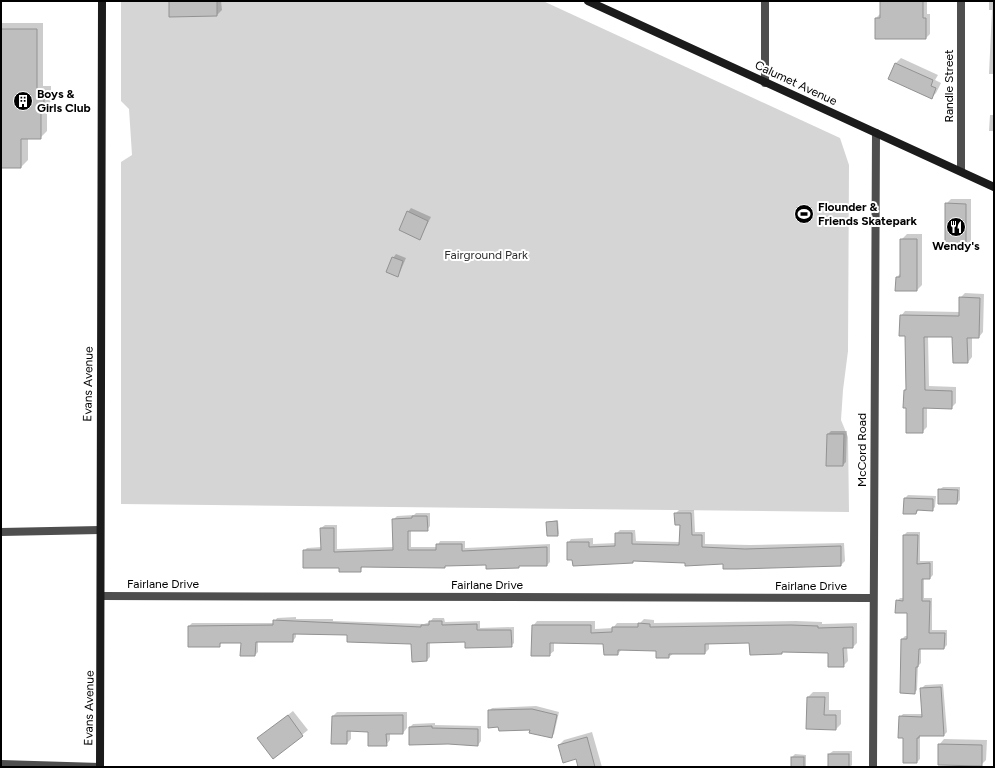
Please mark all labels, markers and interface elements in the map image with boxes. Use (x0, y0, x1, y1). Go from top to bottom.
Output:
street label: Randle Street (942, 49, 956, 123)
street label: Calumet Avenue (753, 58, 840, 108)
place label: Boys & Girls Club (37, 87, 91, 115)
building icon: Boys & Girls Club (12, 90, 34, 112)
place label: Flounder & Friends Skatepark (818, 200, 918, 228)
sports icon: Flounder & Friends Skatepark (793, 203, 815, 225)
restaurant icon: Wendy's (945, 216, 967, 238)
place label: Wendy's (932, 239, 980, 253)
park label: Fairground Park (444, 248, 528, 262)
street label: Evans Avenue (80, 346, 96, 422)
street label: McCord Road (855, 413, 869, 487)
street label: Fairlane Drive (127, 577, 200, 591)
street label: Fairlane Drive (451, 578, 524, 592)
street label: Fairlane Drive (775, 579, 848, 593)
street label: Evans Avenue (81, 670, 97, 746)

